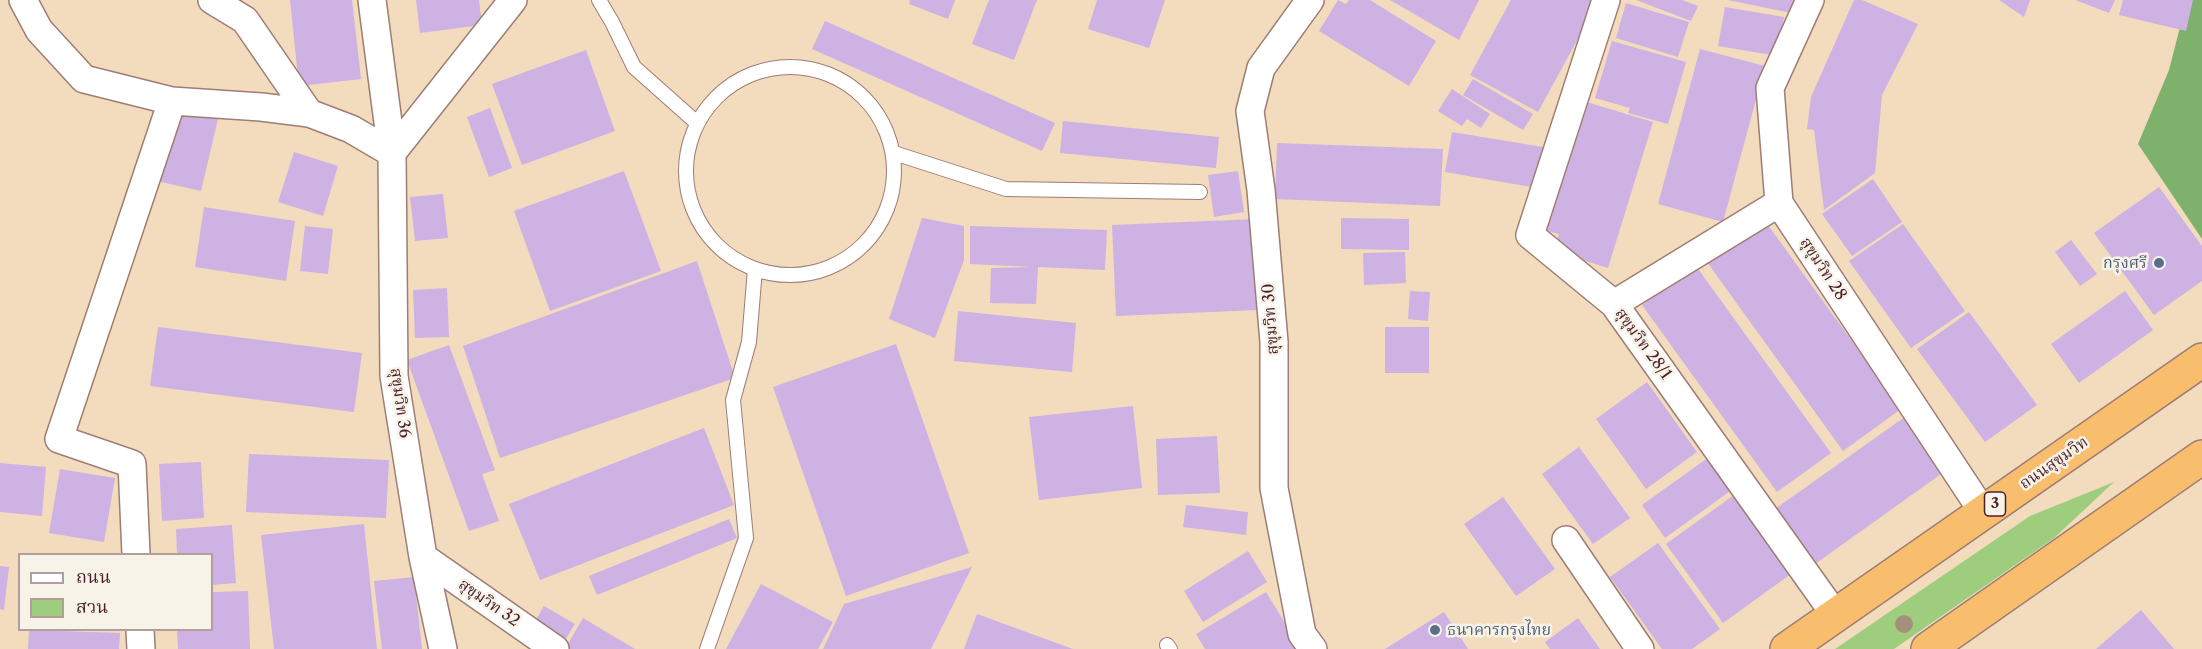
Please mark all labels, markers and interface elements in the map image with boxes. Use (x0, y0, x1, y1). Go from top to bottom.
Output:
street label: สุขุมวิท 28 (1796, 234, 1850, 304)
place label: กรุงศรี (2103, 253, 2147, 273)
marker: กรุงศรี (2152, 256, 2166, 270)
street label: สุขุมวิท 30 (1259, 283, 1283, 355)
street label: สุขุมวิท 28/1 (1611, 305, 1675, 383)
street label: สุขุมวิท 36 (386, 367, 414, 439)
street label: ถนนสุขุมวิท (2016, 433, 2092, 493)
road number: 3 (1984, 492, 2006, 516)
legend (18, 553, 213, 631)
text: ถนน (76, 566, 111, 588)
street label: สุขุมวิท 32 (455, 575, 523, 631)
text: สวน (76, 596, 108, 618)
place label: ธนาคารกรุงไทย (1447, 620, 1551, 640)
marker: ธนาคารกรุงไทย (1428, 623, 1442, 637)

